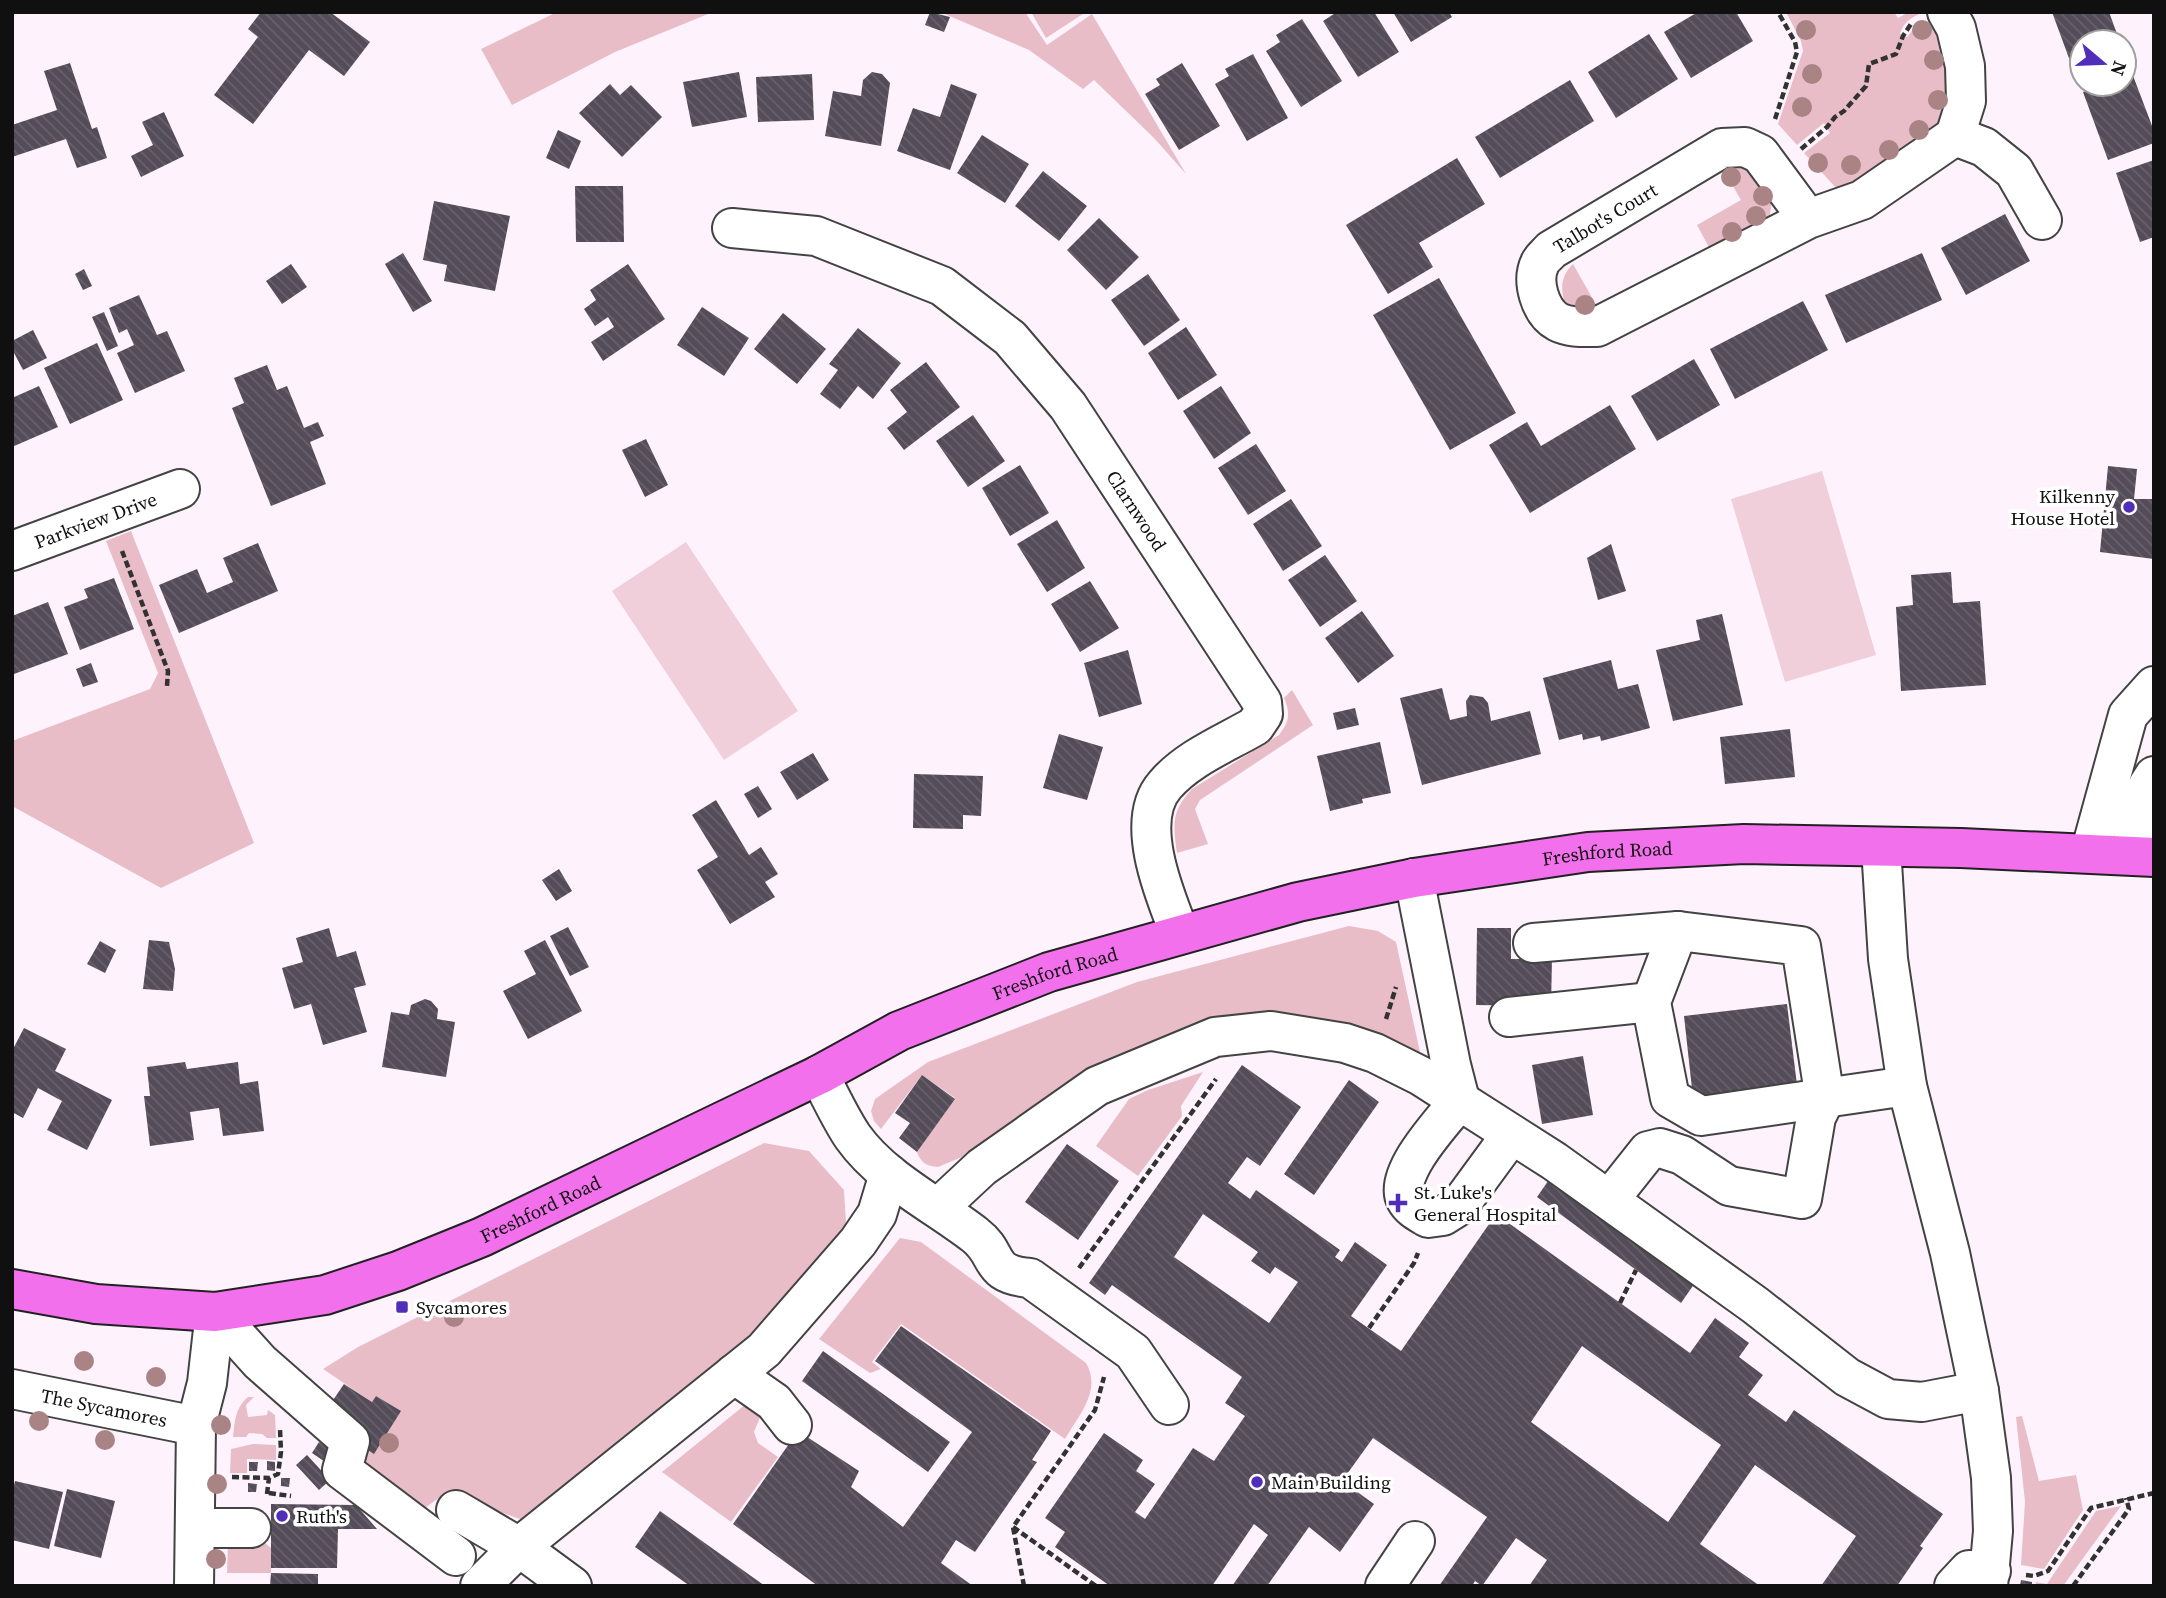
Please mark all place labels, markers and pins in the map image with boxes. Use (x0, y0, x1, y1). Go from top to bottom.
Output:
place label: Kilkenny House Hotel (2011, 483, 2115, 531)
marker: Kilkenny House Hotel (2121, 499, 2137, 515)
place label: St. Luke's General Hospital (1414, 1179, 1557, 1227)
marker: St. Luke's General Hospital (1388, 1193, 1408, 1213)
place label: Sycamores (416, 1294, 507, 1320)
marker: Sycamores (394, 1299, 410, 1315)
place label: Main Building (1271, 1469, 1391, 1495)
marker: Main Building (1249, 1474, 1265, 1490)
place label: Ruth's (296, 1503, 347, 1529)
marker: Ruth's (274, 1508, 290, 1524)

